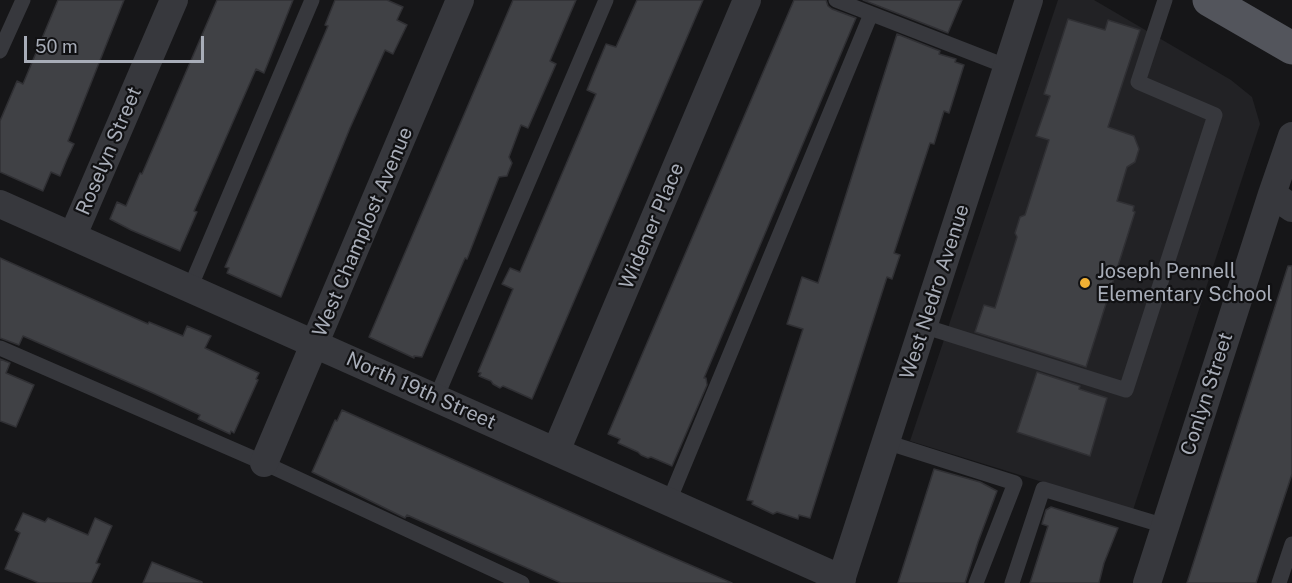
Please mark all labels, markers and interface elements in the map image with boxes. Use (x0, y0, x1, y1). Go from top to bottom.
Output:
scale bar (27, 24, 207, 62)
text: 50 m (35, 36, 78, 57)
street label: Roselyn Street (71, 83, 147, 219)
street label: West Champlost Avenue (308, 124, 418, 340)
street label: Widener Place (615, 159, 689, 293)
street label: West Nedro Avenue (895, 201, 975, 383)
place label: Joseph Pennell Elementary School (1097, 260, 1273, 307)
marker: Joseph Pennell Elementary School (1078, 276, 1092, 290)
street label: Conlyn Street (1176, 330, 1238, 458)
street label: North 19th Street (343, 347, 499, 435)

